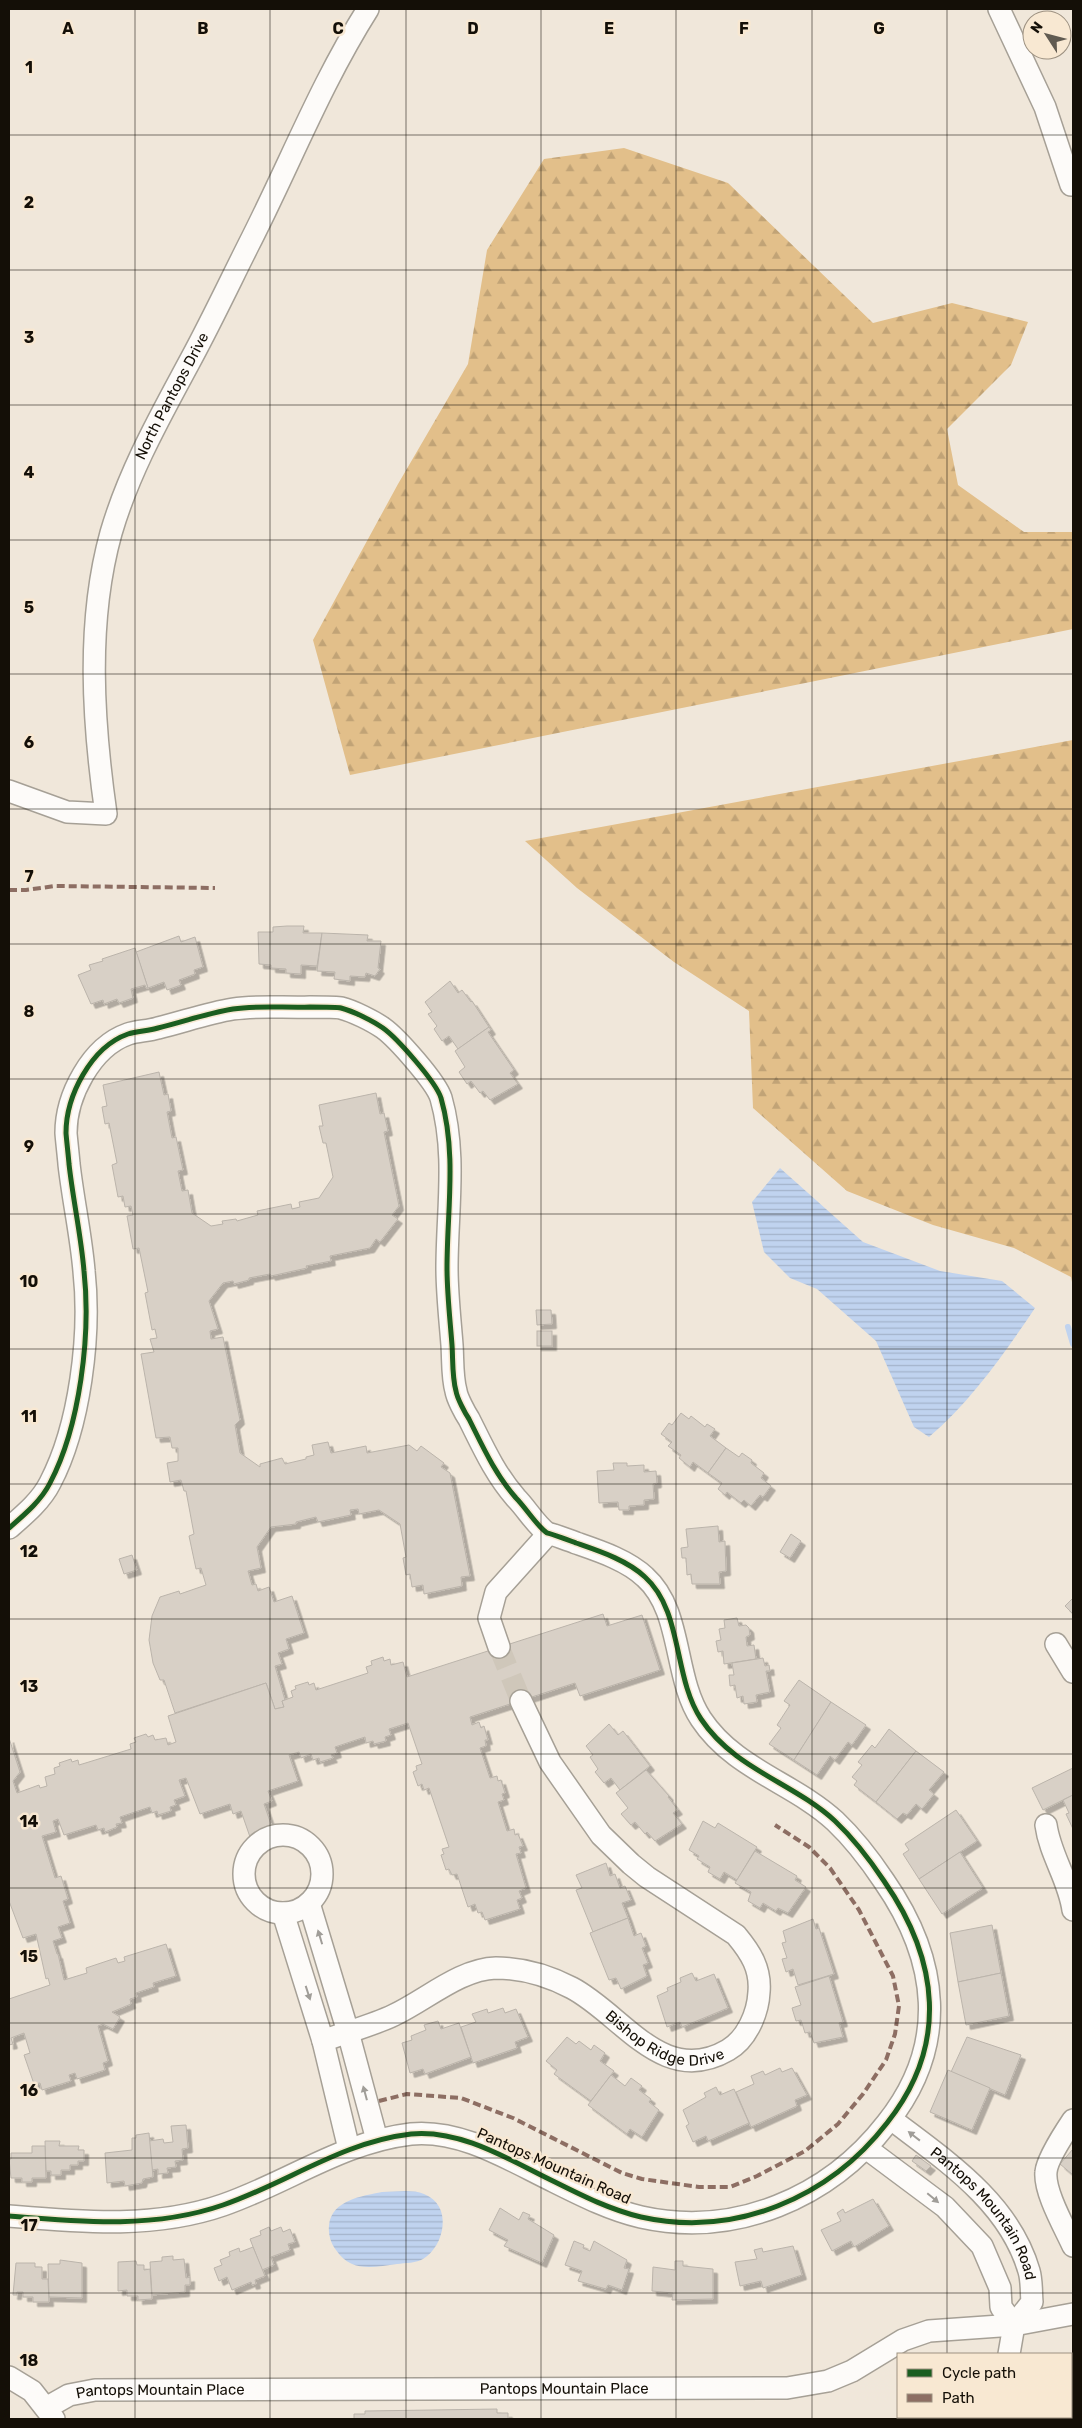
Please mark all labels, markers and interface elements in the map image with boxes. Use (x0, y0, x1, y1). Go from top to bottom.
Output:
north arrow (1022, 10, 1072, 60)
text: A (62, 19, 74, 38)
text: B (197, 19, 209, 38)
text: C (332, 19, 344, 38)
text: D (467, 19, 479, 38)
text: E (604, 19, 614, 38)
text: F (739, 19, 749, 38)
text: G (873, 19, 885, 38)
text: N (1027, 19, 1047, 37)
text: 1 (25, 58, 33, 77)
text: 2 (24, 193, 34, 212)
text: 3 (24, 328, 34, 347)
street label: North Pantops Drive (131, 329, 212, 462)
text: 4 (24, 463, 35, 482)
text: 5 (24, 598, 34, 617)
text: 6 (24, 733, 34, 752)
text: 7 (24, 867, 34, 886)
text: 8 (24, 1002, 35, 1021)
text: 9 (24, 1137, 34, 1156)
text: 10 (20, 1272, 39, 1291)
text: 11 (21, 1407, 37, 1426)
text: 12 (20, 1542, 38, 1561)
text: 13 (20, 1677, 38, 1696)
text: 14 (20, 1812, 39, 1831)
one-way arrow (315, 1930, 323, 1945)
text: 15 (20, 1947, 38, 1966)
one-way arrow (304, 1986, 312, 2001)
street label: Bishop Ridge Drive (602, 2007, 727, 2070)
text: 16 (20, 2081, 38, 2100)
one-way arrow (360, 2086, 368, 2101)
street label: Pantops Mountain Road (474, 2124, 634, 2208)
one-way arrow (908, 2131, 921, 2142)
street label: Pantops Mountain Road (927, 2143, 1040, 2281)
one-way arrow (926, 2192, 939, 2203)
text: 17 (20, 2216, 38, 2235)
text: 18 (20, 2351, 39, 2370)
legend (897, 2353, 1072, 2418)
text: Cycle path (942, 2364, 1016, 2382)
street label: Pantops Mountain Place (480, 2379, 649, 2398)
street label: Pantops Mountain Place (74, 2381, 245, 2402)
text: Path (942, 2389, 975, 2407)

